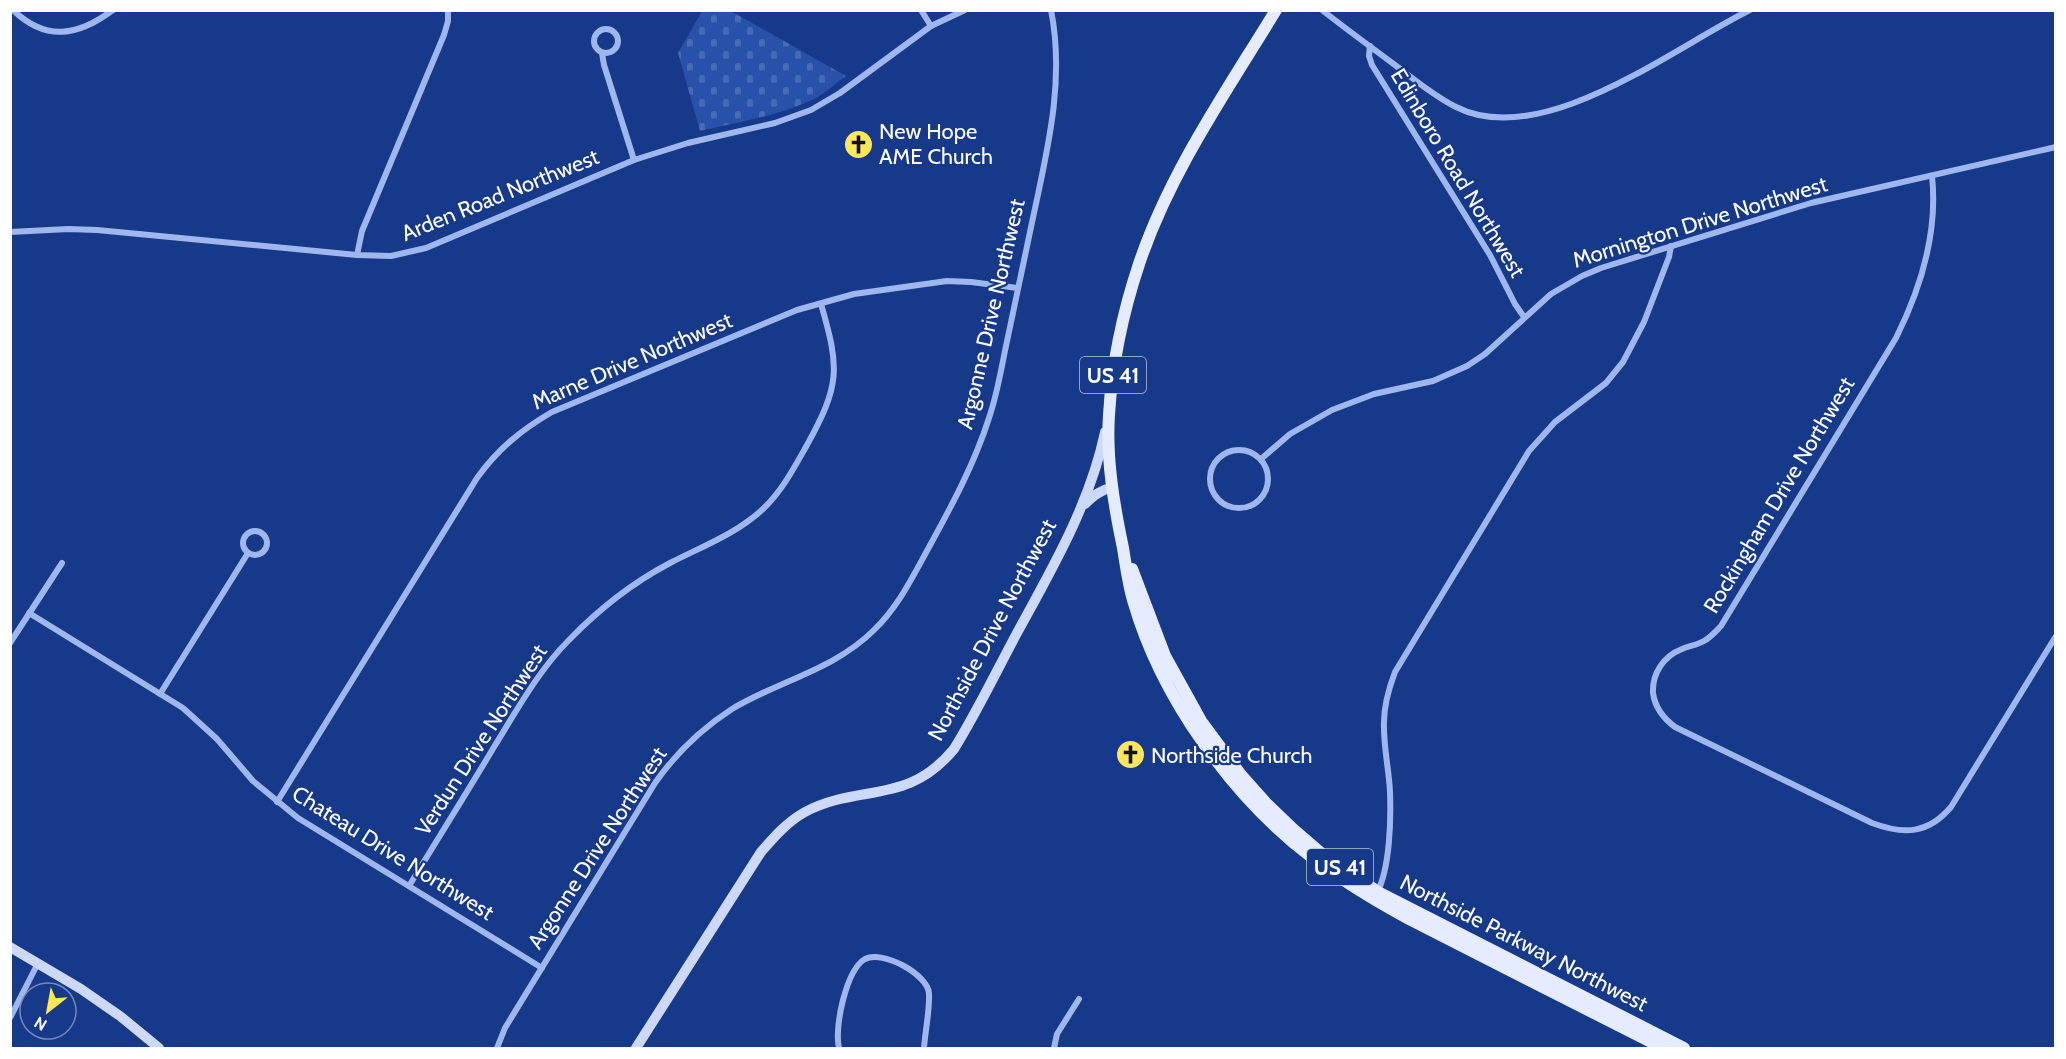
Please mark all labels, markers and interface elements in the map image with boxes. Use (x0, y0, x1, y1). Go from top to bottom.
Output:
street label: Edinboro Road Northwest (1385, 64, 1531, 283)
place label: New Hope AME Church (879, 118, 993, 170)
church icon: New Hope AME Church (842, 128, 874, 160)
street label: Arden Road Northwest (397, 143, 603, 247)
street label: Mornington Drive Northwest (1569, 170, 1831, 274)
street label: Argonne Drive Northwest (951, 196, 1031, 432)
street label: Marne Drive Northwest (528, 306, 737, 415)
road number: US 41 (1080, 357, 1146, 393)
street label: Rockingham Drive Northwest (1698, 372, 1861, 618)
street label: Northside Drive Northwest (922, 514, 1062, 745)
street label: Verdun Drive Northwest (409, 639, 553, 841)
church icon: Northside Church (1114, 739, 1146, 771)
street label: Argonne Drive Northwest (522, 741, 673, 954)
place label: Northside Church (1151, 742, 1312, 769)
street label: Chateau Drive Northwest (287, 780, 499, 926)
road number: US 41 (1307, 849, 1373, 885)
street label: Northside Parkway Northwest (1396, 869, 1653, 1018)
north arrow (18, 981, 78, 1041)
text: N (31, 1012, 50, 1034)

